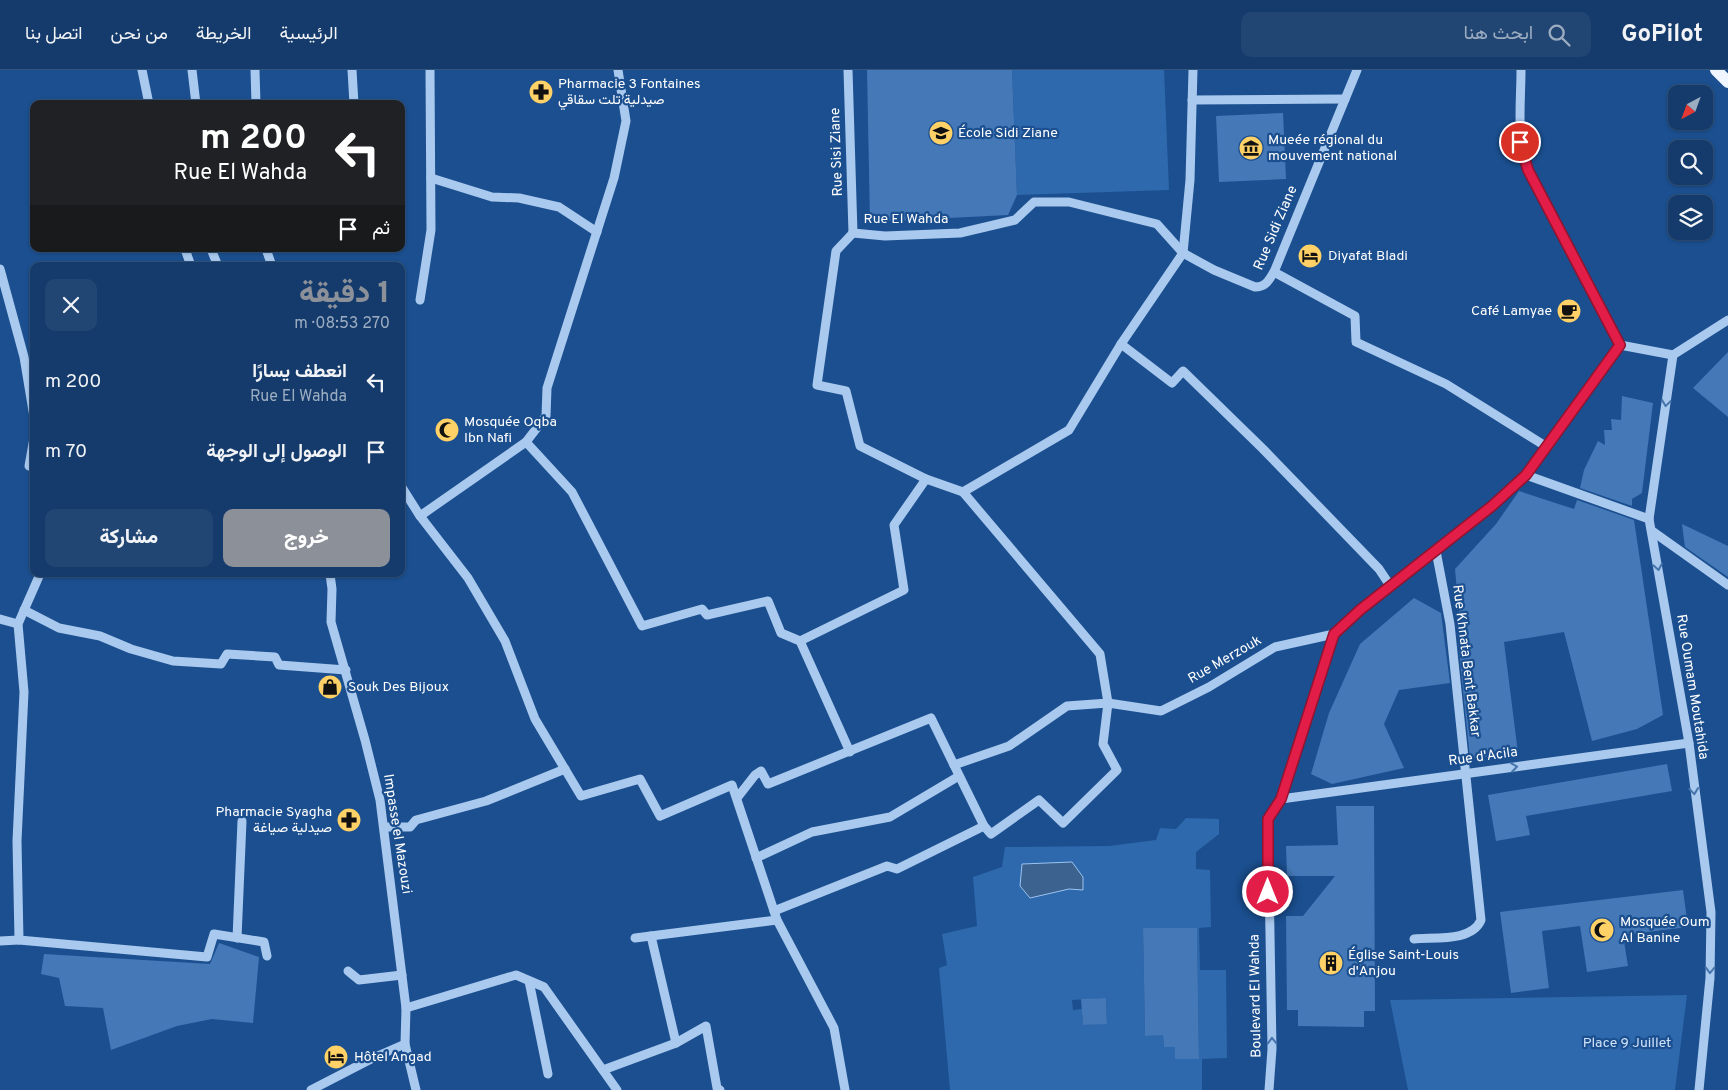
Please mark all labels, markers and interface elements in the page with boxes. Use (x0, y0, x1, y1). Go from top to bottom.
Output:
search box (1241, 12, 1591, 57)
text: GoPilot (1621, 20, 1703, 50)
icon: search (1545, 21, 1573, 49)
text: ابحث هنا (1463, 22, 1533, 46)
text: اتصل بنا (25, 23, 83, 46)
text: من نحن (111, 23, 168, 46)
text: الخريطة (196, 23, 251, 46)
text: الرئيسية (279, 23, 338, 46)
place label: Pharmacie 3 Fontaines صيدلية تلت سقاقي (558, 76, 701, 111)
pharmacy icon: Pharmacie 3 Fontaines صيدلية تلت سقاقي (528, 79, 554, 105)
north arrow (1668, 85, 1712, 130)
map controls (1668, 85, 1713, 240)
street label: Rue Sisi Ziane (827, 107, 847, 197)
text: 200 m (200, 117, 307, 161)
icon: left (325, 120, 390, 185)
school or university icon: École Sidi Ziane (928, 120, 954, 146)
pin (1499, 121, 1541, 163)
place label: École Sidi Ziane (958, 124, 1058, 142)
icon: arrive (1506, 128, 1534, 156)
place label: Mueée régional du mouvement national (1268, 132, 1397, 165)
museum icon: Mueée régional du mouvement national (1238, 135, 1264, 161)
button: search (1668, 140, 1713, 185)
text: Rue El Wahda (174, 160, 307, 187)
street label: Rue Sidi Ziane (1251, 183, 1301, 273)
button: layers (1668, 195, 1713, 240)
street label: Rue El Wahda (864, 211, 948, 228)
icon: arrive (334, 215, 362, 243)
text: ثم (372, 217, 390, 241)
hotel icon: Diyafat Bladi (1297, 243, 1323, 269)
place label: Diyafat Bladi (1328, 248, 1408, 265)
text: 1 دقيقة (299, 276, 390, 313)
button: close (45, 279, 97, 331)
cafe icon: Café Lamyae (1556, 298, 1582, 324)
place label: Café Lamyae (1471, 303, 1552, 320)
text: 270 m · 08:53 (294, 314, 390, 334)
text: انعطف يسارًا (252, 360, 347, 384)
icon: left (362, 368, 390, 396)
text: 200 m (45, 370, 101, 394)
text: Rue El Wahda (250, 387, 347, 407)
one-way arrow (1661, 399, 1672, 407)
place label: Mosquée Oqba Ibn Nafi (464, 414, 557, 447)
mosque icon: Mosquée Oqba Ibn Nafi (434, 417, 460, 443)
icon: arrive (362, 438, 390, 466)
text: 70 m (45, 440, 87, 464)
text: الوصول إلى الوجهة (206, 440, 347, 464)
button: مشاركة (45, 509, 213, 567)
button: خروج (223, 509, 390, 567)
one-way arrow (1652, 562, 1662, 571)
street label: Rue Khnata Bent Bakkar (1448, 584, 1484, 739)
street label: Rue Oumam Moutahida (1672, 613, 1712, 761)
street label: Rue Merzouk (1185, 632, 1265, 688)
shop icon: Souk Des Bijoux (317, 674, 343, 700)
place label: Souk Des Bijoux (348, 679, 449, 696)
street label: Rue d'Acila (1447, 744, 1519, 770)
one-way arrow (1510, 762, 1518, 773)
street label: Impasse el Mazouzi (379, 773, 415, 895)
one-way arrow (1688, 787, 1699, 795)
place label: Pharmacie Syagha صيدلية صياغة (215, 804, 332, 837)
pharmacy icon: Pharmacie Syagha صيدلية صياغة (336, 807, 362, 833)
position arrow (1241, 865, 1293, 917)
place label: Mosquée Oum Al Banine (1620, 914, 1710, 947)
mosque icon: Mosquée Oum Al Banine (1589, 917, 1615, 943)
street label: Boulevard El Wahda (1246, 934, 1266, 1058)
place label: Église Saint-Louis d'Anjou (1348, 946, 1459, 980)
building icon: Église Saint-Louis d'Anjou (1318, 950, 1344, 976)
one-way arrow (1705, 966, 1716, 974)
park label: Place 9 Juillet (1583, 1035, 1671, 1052)
one-way arrow (1266, 1037, 1277, 1045)
hotel icon: Hôtel Angad (323, 1044, 349, 1070)
place label: Hôtel Angad (354, 1049, 432, 1066)

